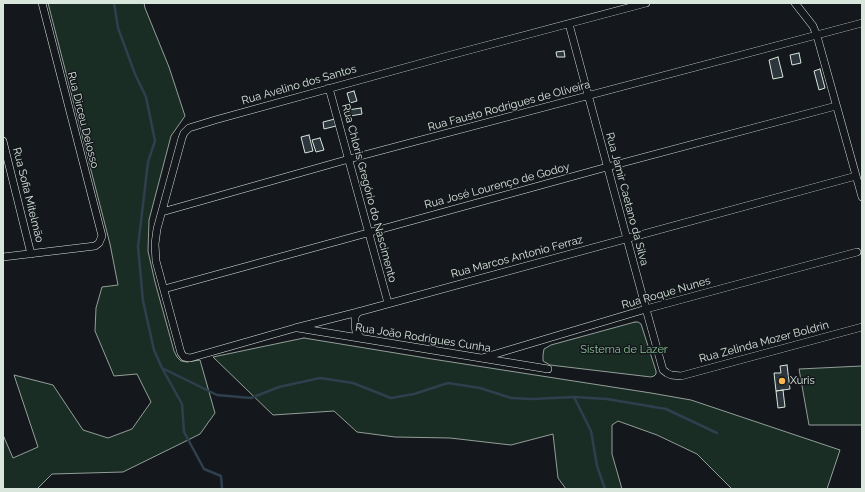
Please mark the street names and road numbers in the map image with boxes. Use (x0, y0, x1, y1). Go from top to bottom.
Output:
street label: Rua Avelino dos Santos (240, 62, 358, 108)
street label: Rua Dirceu Delosso (65, 70, 101, 170)
street label: Rua Fausto Rodrigues de Oliveira (426, 78, 592, 134)
street label: Rua Chloris Gregório do Nascimento (339, 102, 399, 284)
street label: Rua Jamir Caetano da Silva (603, 131, 651, 267)
street label: Rua Sofia Mitelmão (10, 146, 46, 244)
street label: Rua José Lourenço de Godoy (423, 160, 571, 212)
street label: Rua Marcos Antonio Ferraz (450, 233, 584, 281)
street label: Rua Roque Nunes (620, 274, 712, 312)
street label: Rua Zelinda Mozer Boldrin (698, 318, 830, 366)
street label: Rua João Rodrigues Cunha (354, 321, 492, 355)

